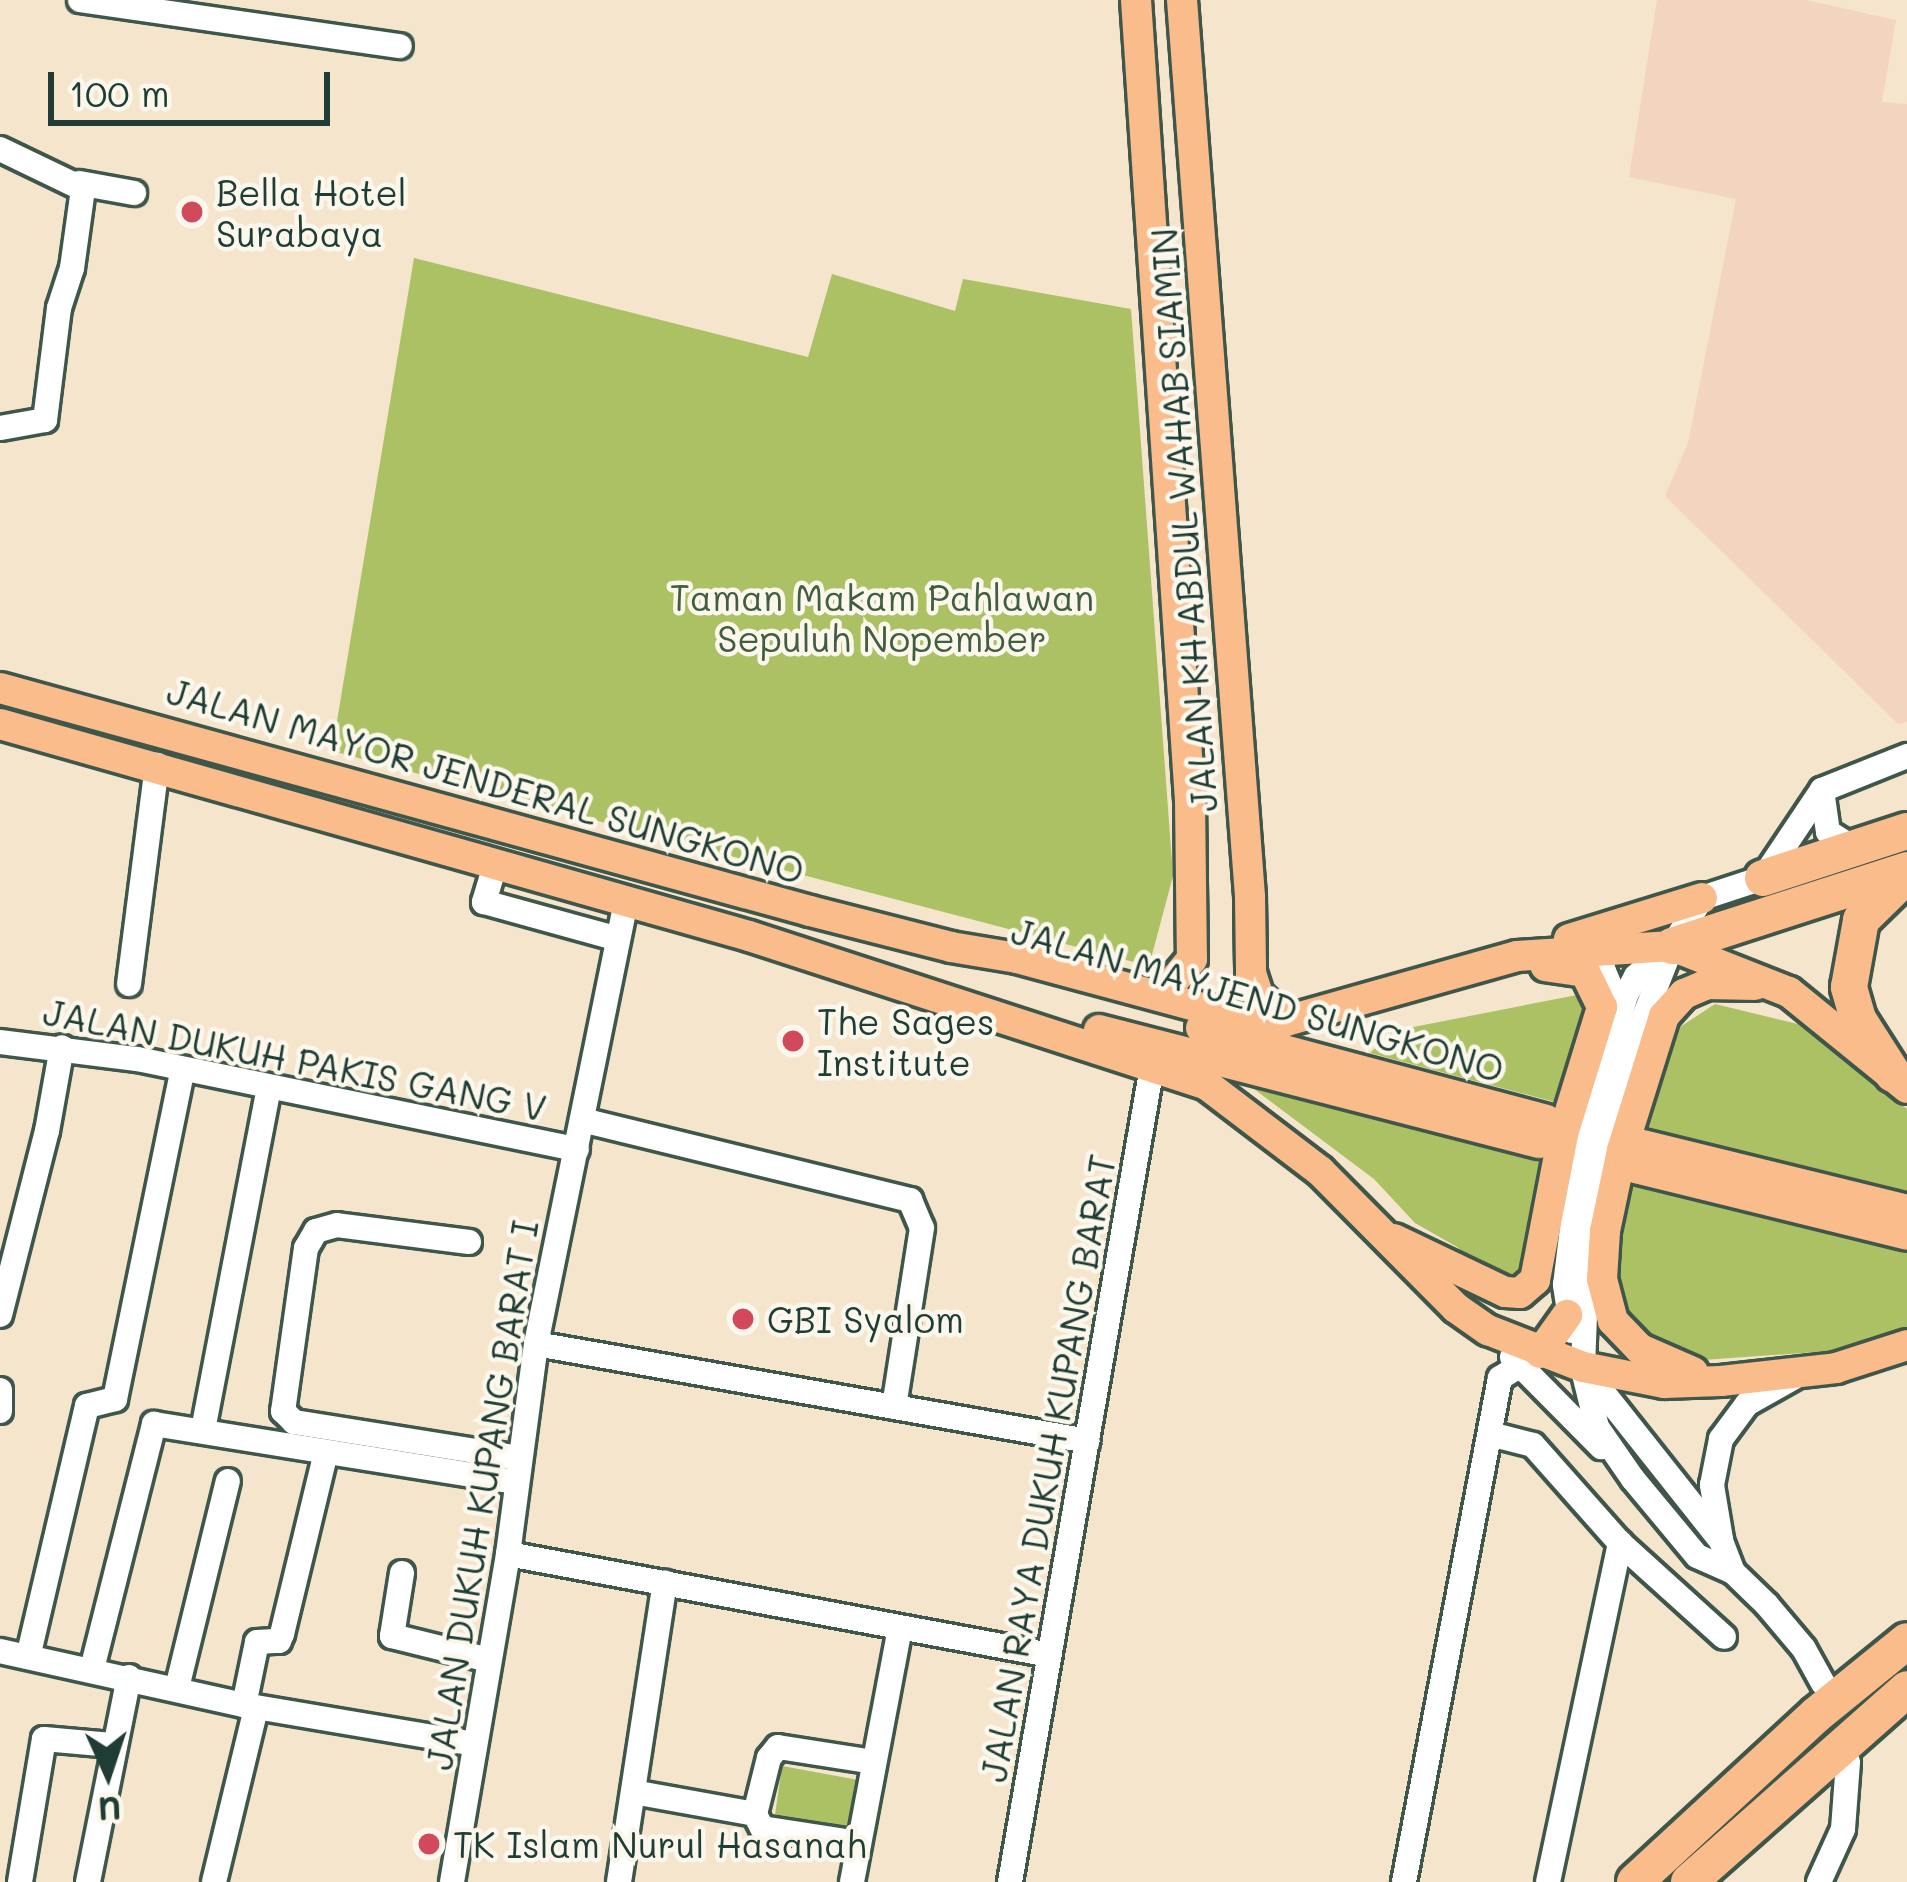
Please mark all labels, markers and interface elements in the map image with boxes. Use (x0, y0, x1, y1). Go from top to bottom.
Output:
scale bar (54, 48, 336, 122)
text: 100 m (69, 69, 170, 116)
place label: Bella Hotel Surabaya (216, 169, 407, 254)
marker: Bella Hotel Surabaya (179, 199, 205, 225)
street label: JALAN KH ABDUL WAHAB SIAMIN (1141, 227, 1225, 813)
park label: Taman Makam Pahlawan Sepuluh Nopember (670, 574, 1094, 659)
street label: JALAN MAYOR JENDERAL SUNGKONO (163, 668, 809, 892)
street label: JALAN MAYJEND SUNGKONO (1007, 908, 1509, 1090)
street label: JALAN DUKUH PAKIS GANG V (40, 989, 550, 1129)
place label: The Sages Institute (817, 998, 995, 1083)
marker: The Sages Institute (780, 1028, 806, 1054)
street label: JALAN RAYA DUKUH KUPANG BARAT (970, 1151, 1124, 1785)
street label: JALAN DUKUH KUPANG BARAT I (416, 1217, 546, 1773)
place label: GBI Syalom (767, 1297, 964, 1341)
marker: GBI Syalom (730, 1306, 756, 1332)
north arrow (48, 1714, 168, 1834)
text: U (97, 1788, 123, 1833)
place label: TK Islam Nurul Hasanah (453, 1822, 867, 1866)
marker: TK Islam Nurul Hasanah (416, 1831, 442, 1857)

